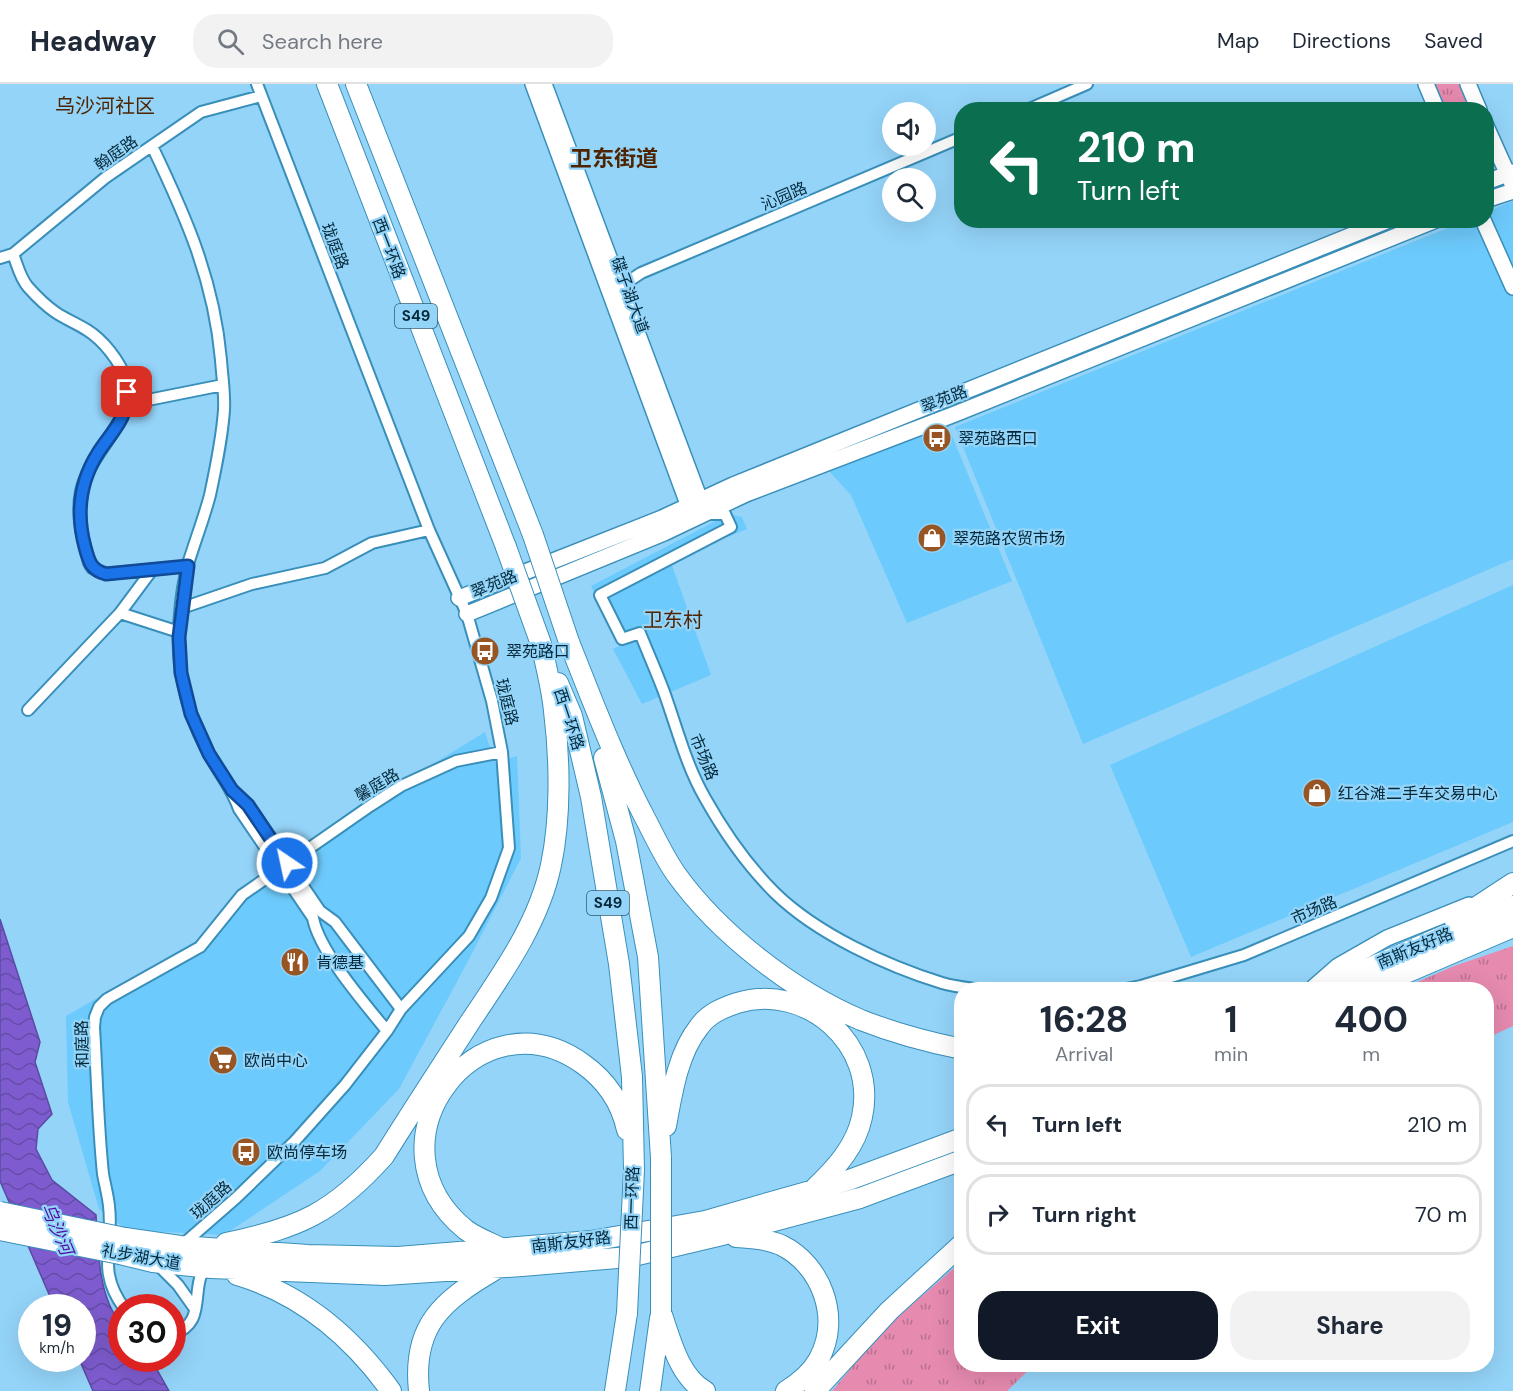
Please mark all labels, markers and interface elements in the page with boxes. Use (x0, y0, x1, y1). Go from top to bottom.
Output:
search box (193, 14, 613, 68)
text: Headway (30, 23, 157, 60)
icon: search (214, 25, 247, 58)
text: Search here (262, 27, 383, 56)
text: Map (1217, 27, 1259, 55)
text: Directions (1292, 27, 1391, 55)
text: Saved (1424, 27, 1483, 55)
district label: 乌沙河社区 (55, 93, 155, 119)
map controls (882, 102, 936, 222)
button: sound (882, 102, 936, 156)
text: 210 m (1077, 120, 1195, 175)
icon: left (978, 126, 1056, 204)
street label: 翰庭路 (90, 131, 142, 175)
district label: 卫东街道 (570, 144, 658, 173)
button: search (882, 168, 936, 222)
text: Turn left (1077, 173, 1180, 208)
street label: 沁园路 (758, 177, 810, 215)
street label: 西一环路 (368, 214, 410, 282)
street label: 珑庭路 (317, 220, 353, 272)
street label: 碟子湖大道 (606, 254, 654, 336)
road number: S49 (395, 304, 437, 328)
pin (101, 366, 152, 417)
icon: arrive (110, 375, 143, 408)
street label: 翠苑路 (918, 381, 970, 417)
bus stop icon: 翠苑路西口 (921, 422, 953, 454)
place label: 翠苑路西口 (958, 428, 1038, 449)
shop icon: 翠苑路农贸市场 (916, 522, 948, 554)
place label: 翠苑路农贸市场 (953, 528, 1065, 549)
street label: 翠苑路 (468, 565, 520, 603)
district label: 卫东村 (643, 607, 703, 633)
bus stop icon: 翠苑路口 (469, 635, 501, 667)
place label: 翠苑路口 (506, 641, 570, 662)
street label: 珑庭路 (491, 676, 523, 728)
street label: 西一环路 (549, 685, 589, 753)
street label: 市场路 (685, 731, 723, 783)
street label: 馨庭路 (351, 764, 403, 806)
shop icon: 红谷滩二手车交易中心 (1301, 777, 1333, 809)
place label: 红谷滩二手车交易中心 (1338, 783, 1498, 804)
position arrow (255, 831, 319, 895)
road number: S49 (587, 891, 629, 915)
street label: 市场路 (1288, 891, 1340, 929)
street label: 南斯友好路 (1374, 923, 1456, 973)
restaurant icon: 肯德基 (279, 946, 311, 978)
place label: 肯德基 (316, 952, 364, 973)
text: 16:28 (1040, 996, 1128, 1043)
text: 1 (1225, 996, 1238, 1043)
text: 400 (1334, 996, 1408, 1043)
street label: 和庭路 (71, 1020, 93, 1068)
text: Arrival (1055, 1041, 1113, 1067)
text: min (1214, 1041, 1248, 1067)
text: m (1362, 1041, 1380, 1067)
supermarket icon: 欧尚中心 (207, 1044, 239, 1076)
place label: 欧尚中心 (244, 1050, 308, 1071)
icon: left (981, 1108, 1014, 1141)
text: Turn left (1032, 1110, 1122, 1139)
text: 210 m (1407, 1110, 1467, 1139)
bus stop icon: 欧尚停车场 (230, 1136, 262, 1168)
place label: 欧尚停车场 (267, 1142, 347, 1163)
street label: 西一环路 (620, 1166, 644, 1230)
street label: 珑庭路 (186, 1176, 236, 1224)
icon: right (981, 1198, 1014, 1231)
water label: 乌沙河 (35, 1199, 80, 1261)
text: Turn right (1032, 1200, 1137, 1229)
text: 70 m (1415, 1200, 1467, 1229)
street label: 南斯友好路 (530, 1227, 612, 1257)
street label: 礼步湖大道 (100, 1240, 182, 1274)
button: Exit (978, 1291, 1218, 1360)
button: Share (1230, 1291, 1470, 1360)
speed limit sign: 30 (108, 1294, 186, 1372)
text: 19 (42, 1306, 72, 1345)
text: km/h (39, 1338, 75, 1358)

